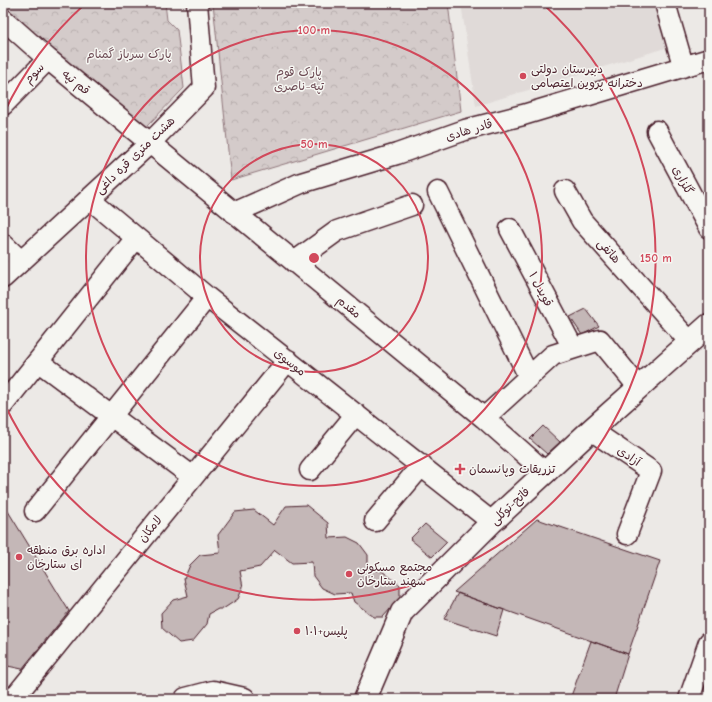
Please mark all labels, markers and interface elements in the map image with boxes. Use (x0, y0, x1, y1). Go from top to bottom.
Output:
text: 100 m (298, 23, 330, 37)
park label: پارک سرباز گمنام (87, 47, 171, 63)
street label: سوم (21, 60, 48, 87)
place label: دبیرستان دولتی دخترانه پروین اعتصامی (531, 62, 643, 91)
park label: پارک قوم تپه-ناصری (274, 65, 325, 94)
street label: قم تپه (58, 67, 93, 99)
marker: دبیرستان دولتی دخترانه پروین اعتصامی (518, 71, 528, 81)
street label: هشت متری قره داغی (92, 113, 179, 197)
street label: قادر هادی (444, 116, 494, 144)
text: 50 m (300, 137, 328, 151)
street label: گلزاری (670, 163, 696, 197)
street label: هاتفی (594, 236, 624, 267)
centre of rings (307, 251, 321, 265)
text: 150 m (640, 251, 672, 265)
street label: قویدل ۱ (526, 269, 556, 309)
street label: مقدم (333, 293, 364, 323)
street label: موسوی (271, 345, 309, 380)
street label: آزادی (615, 443, 644, 469)
place label: تزریقات وپانسمان (469, 462, 556, 477)
marker: تزریقات وپانسمان (454, 463, 466, 475)
street label: فاتح-توکلی (487, 484, 534, 529)
street label: لامکان (135, 513, 165, 545)
place label: اداره برق منطقه ای ستارخان (27, 543, 105, 571)
marker: اداره برق منطقه ای ستارخان (14, 552, 24, 562)
place label: مجتمع مسکونی سهند ستارخان (357, 560, 432, 588)
marker: مجتمع مسکونی سهند ستارخان (344, 569, 354, 579)
place label: پلیس+۱۰۱ (305, 624, 348, 639)
marker: پلیس+۱۰۱ (292, 626, 302, 636)

